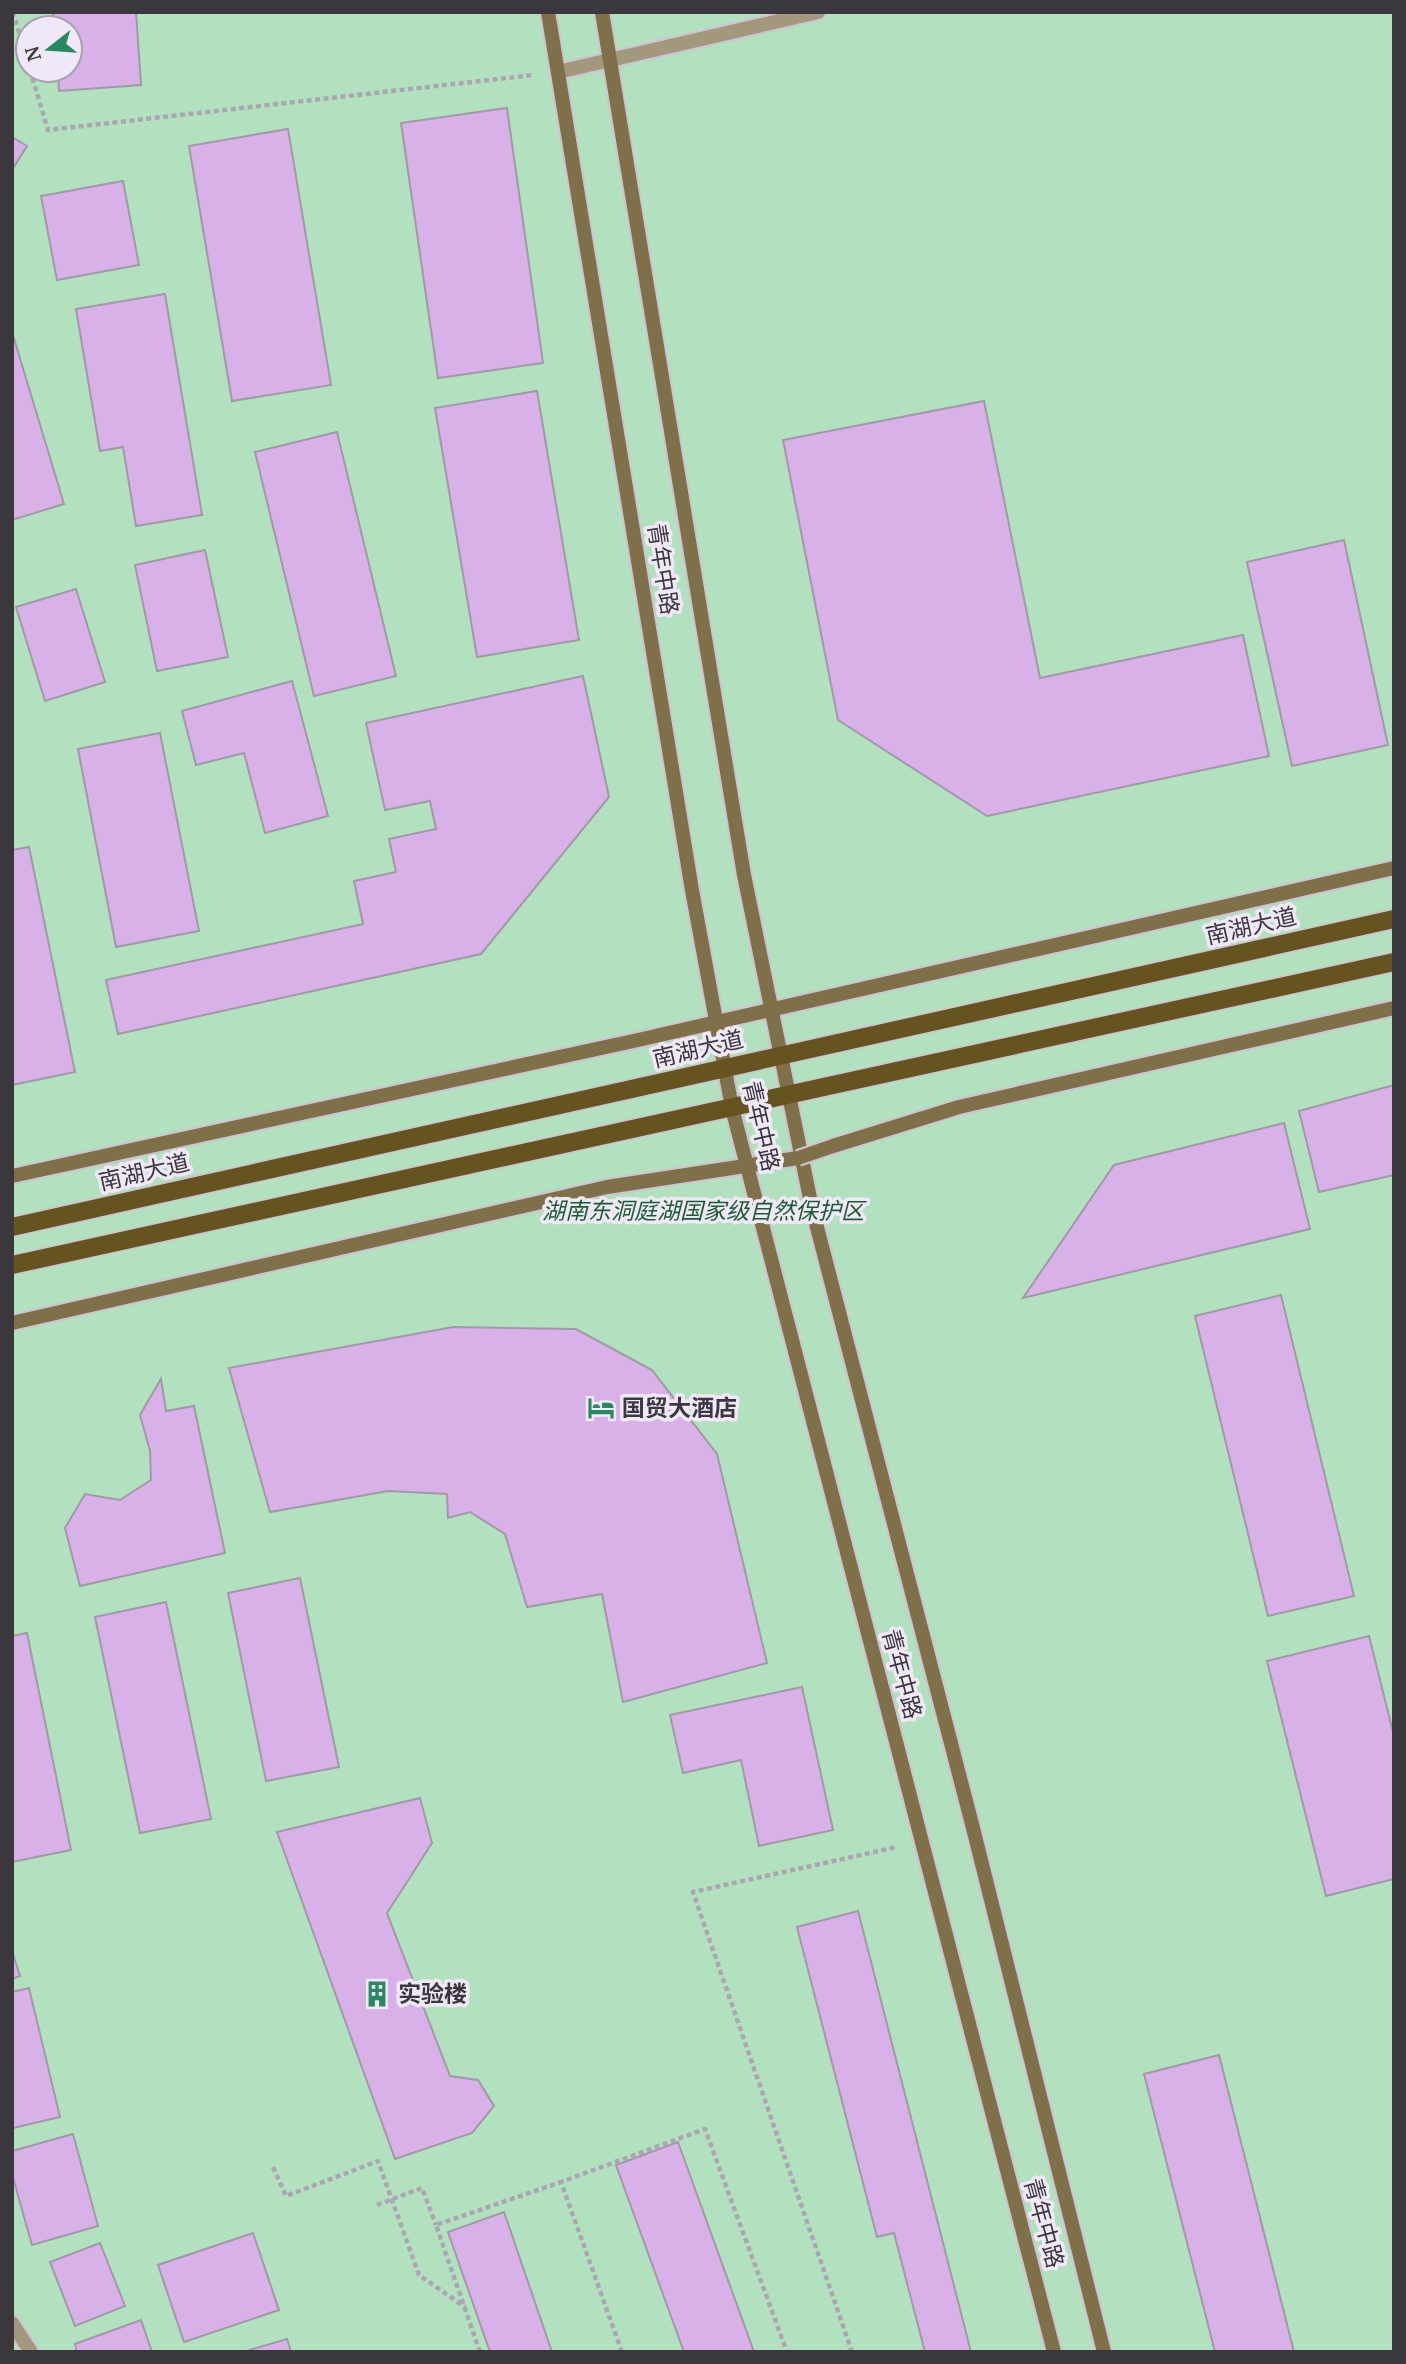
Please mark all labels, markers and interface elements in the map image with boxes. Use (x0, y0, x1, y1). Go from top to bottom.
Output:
north arrow (14, 14, 84, 84)
text: N (18, 43, 46, 65)
street label: 青年中路 (641, 521, 686, 617)
street label: 南湖大道 (1203, 900, 1299, 951)
street label: 南湖大道 (650, 1023, 746, 1074)
street label: 青年中路 (736, 1078, 787, 1174)
street label: 南湖大道 (96, 1146, 192, 1197)
park label: 湖南东洞庭湖国家级自然保护区 (542, 1195, 867, 1226)
place label: 国贸大酒店 (622, 1392, 737, 1423)
hotel icon: 国贸大酒店 (586, 1393, 616, 1423)
street label: 青年中路 (876, 1625, 929, 1722)
place label: 实验楼 (398, 1978, 467, 2009)
building icon: 实验楼 (362, 1979, 392, 2009)
street label: 青年中路 (1018, 2174, 1071, 2271)

